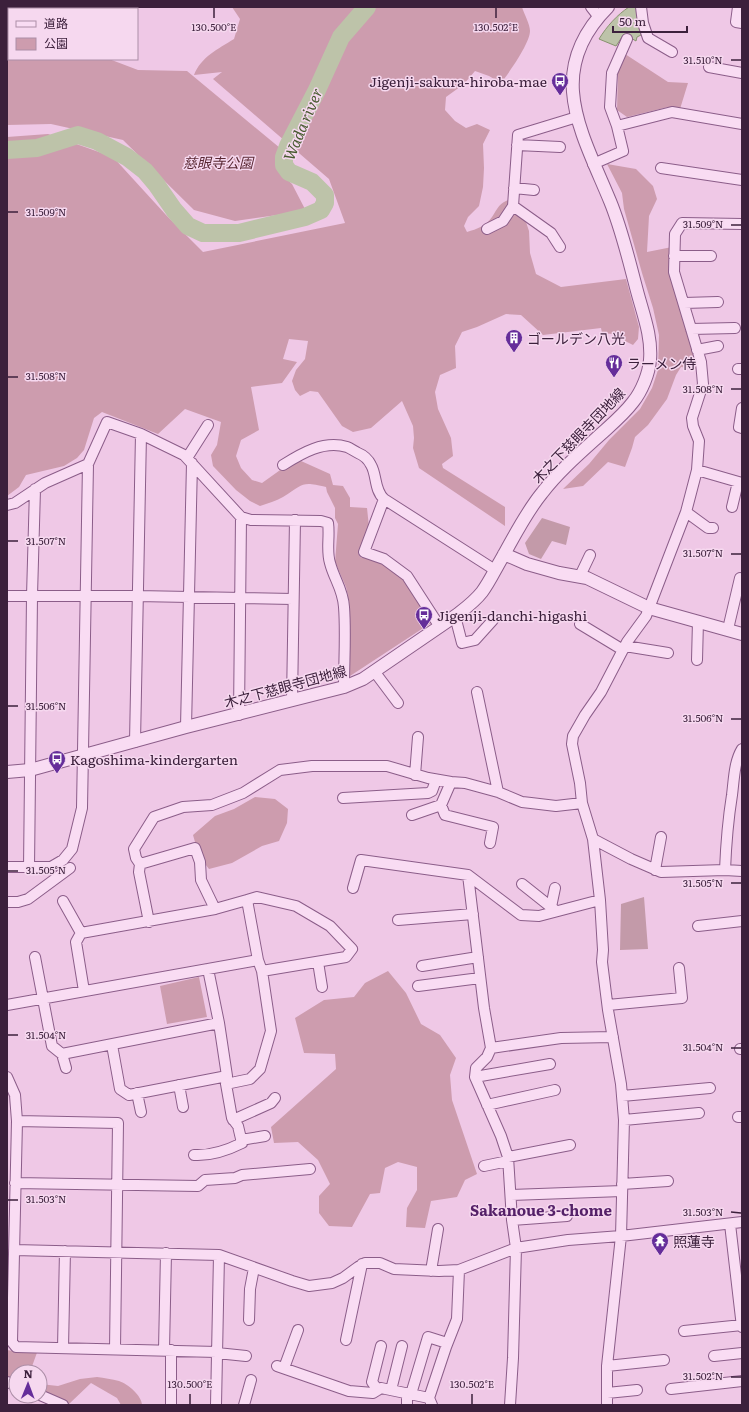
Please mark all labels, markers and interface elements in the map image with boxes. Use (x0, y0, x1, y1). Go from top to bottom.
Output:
legend (8, 8, 138, 60)
scale bar (613, 8, 687, 34)
text: 50 m (619, 12, 646, 30)
text: 道路 (44, 14, 68, 32)
text: 130.500°E (192, 19, 236, 34)
text: 130.502°E (474, 19, 518, 34)
text: 公園 (44, 34, 68, 52)
text: 31.510°N (683, 52, 723, 67)
place label: Jigenji-sakura-hiroba-mae (369, 71, 547, 91)
bus stop icon: Jigenji-sakura-hiroba-mae (550, 71, 570, 96)
water label: Wada river (276, 84, 328, 164)
park label: 慈眼寺公園 (183, 152, 255, 172)
text: 31.509°N (26, 204, 66, 219)
text: 31.509°N (683, 216, 723, 231)
building icon: ゴールデン八光 (504, 328, 524, 353)
place label: ゴールデン八光 (527, 328, 625, 348)
restaurant icon: ラーメン侍 (604, 353, 624, 378)
place label: ラーメン侍 (627, 353, 696, 373)
text: 31.508°N (26, 368, 66, 383)
text: 31.508°N (683, 381, 723, 396)
street label: 木之下慈眼寺団地線 (527, 383, 629, 487)
text: 31.507°N (26, 533, 66, 548)
text: 31.507°N (683, 545, 723, 560)
bus stop icon: Jigenji-danchi-higashi (414, 605, 434, 630)
place label: Jigenji-danchi-higashi (437, 605, 588, 625)
street label: 木之下慈眼寺団地線 (222, 660, 348, 712)
text: 31.506°N (26, 698, 66, 713)
text: 31.506°N (683, 710, 723, 725)
bus stop icon: Kagoshima-kindergarten (47, 749, 67, 774)
place label: Kagoshima-kindergarten (70, 749, 238, 769)
text: 31.505°N (26, 862, 66, 877)
text: 31.505°N (683, 875, 723, 890)
text: 31.504°N (26, 1027, 66, 1042)
text: 31.504°N (683, 1039, 723, 1054)
text: 31.503°N (26, 1191, 66, 1206)
district label: Sakanoue 3-chome (470, 1198, 612, 1221)
text: 31.503°N (683, 1204, 723, 1219)
temple icon: 照蓮寺 (650, 1231, 670, 1256)
place label: 照蓮寺 (673, 1231, 715, 1251)
north arrow (8, 1364, 48, 1404)
text: N (23, 1365, 33, 1381)
text: 31.502°N (683, 1368, 723, 1383)
text: 130.500°E (168, 1376, 212, 1391)
text: 130.502°E (450, 1376, 494, 1391)

